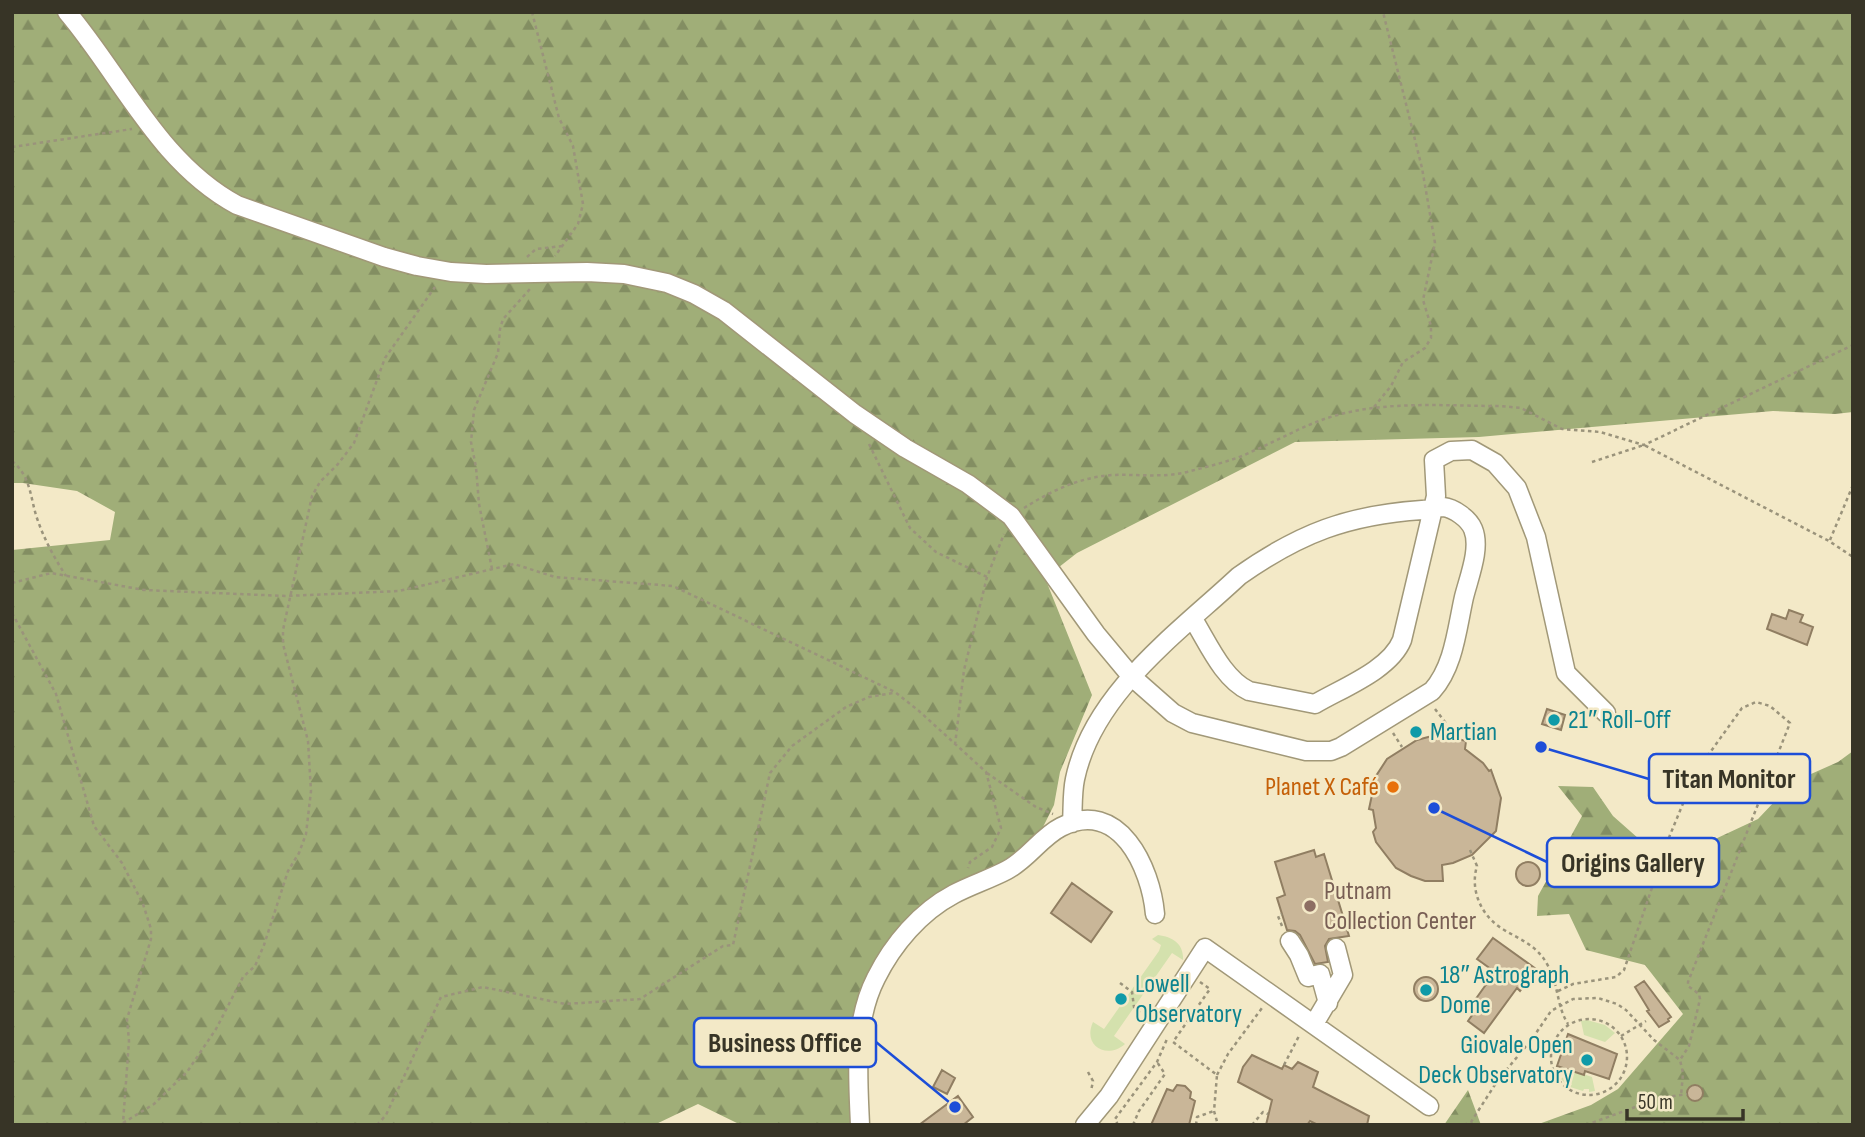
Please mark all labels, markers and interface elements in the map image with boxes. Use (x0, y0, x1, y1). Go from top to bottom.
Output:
place label: 21″ Roll-Off (1568, 705, 1671, 736)
marker: 21″ Roll-Off (1546, 712, 1562, 728)
place label: Martian (1430, 717, 1497, 748)
marker: Martian (1408, 724, 1424, 740)
callout: Titan Monitor (1649, 754, 1810, 803)
text: Titan Monitor (1662, 763, 1796, 796)
place label: Planet X Café (1265, 772, 1379, 803)
marker: Planet X Café (1385, 779, 1401, 795)
callout: Origins Gallery (1547, 838, 1719, 887)
text: Origins Gallery (1561, 847, 1705, 880)
place label: Putnam Collection Center (1324, 876, 1477, 937)
marker: Putnam Collection Center (1302, 898, 1318, 914)
place label: 18″ Astrograph Dome (1440, 960, 1569, 1021)
place label: Lowell Observatory (1135, 969, 1242, 1030)
marker: 18″ Astrograph Dome (1418, 982, 1434, 998)
marker: Lowell Observatory (1113, 991, 1129, 1007)
callout: Business Office (694, 1018, 876, 1067)
text: Business Office (708, 1027, 862, 1060)
place label: Giovale Open Deck Observatory (1418, 1030, 1573, 1091)
marker: Giovale Open Deck Observatory (1579, 1052, 1595, 1068)
scale bar (1627, 1078, 1742, 1122)
text: 50 m (1638, 1090, 1673, 1115)

